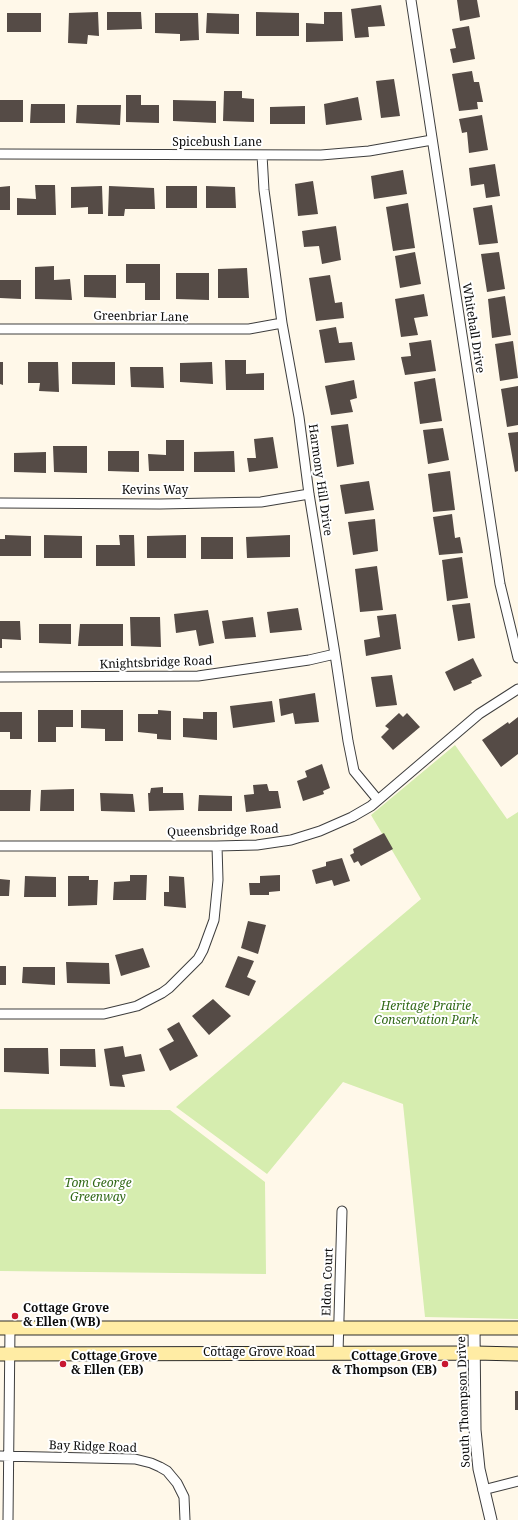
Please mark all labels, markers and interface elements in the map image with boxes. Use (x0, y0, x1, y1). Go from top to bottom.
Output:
street label: Spicebush Lane (172, 136, 262, 150)
street label: Whitehall Drive (459, 282, 487, 374)
street label: Greenbriar Lane (93, 309, 189, 325)
street label: Harmony Hill Drive (305, 423, 335, 537)
street label: Kevins Way (122, 484, 188, 498)
street label: Knightsbridge Road (99, 654, 213, 672)
street label: Queensbridge Road (167, 822, 279, 840)
park label: Heritage Prairie Conservation Park (374, 1000, 478, 1028)
park label: Tom George Greenway (64, 1177, 132, 1205)
street label: Eldon Court (320, 1248, 336, 1316)
place label: Cottage Grove & Ellen (WB) (23, 1302, 109, 1330)
marker: Cottage Grove & Ellen (WB) (10, 1311, 20, 1321)
street label: South Thompson Drive (455, 1336, 473, 1468)
street label: Cottage Grove Road (203, 1346, 315, 1360)
place label: Cottage Grove & Ellen (EB) (71, 1350, 157, 1378)
place label: Cottage Grove & Thompson (EB) (332, 1350, 437, 1378)
marker: Cottage Grove & Ellen (EB) (58, 1359, 68, 1369)
marker: Cottage Grove & Thompson (EB) (440, 1359, 450, 1369)
street label: Bay Ridge Road (49, 1438, 137, 1456)

